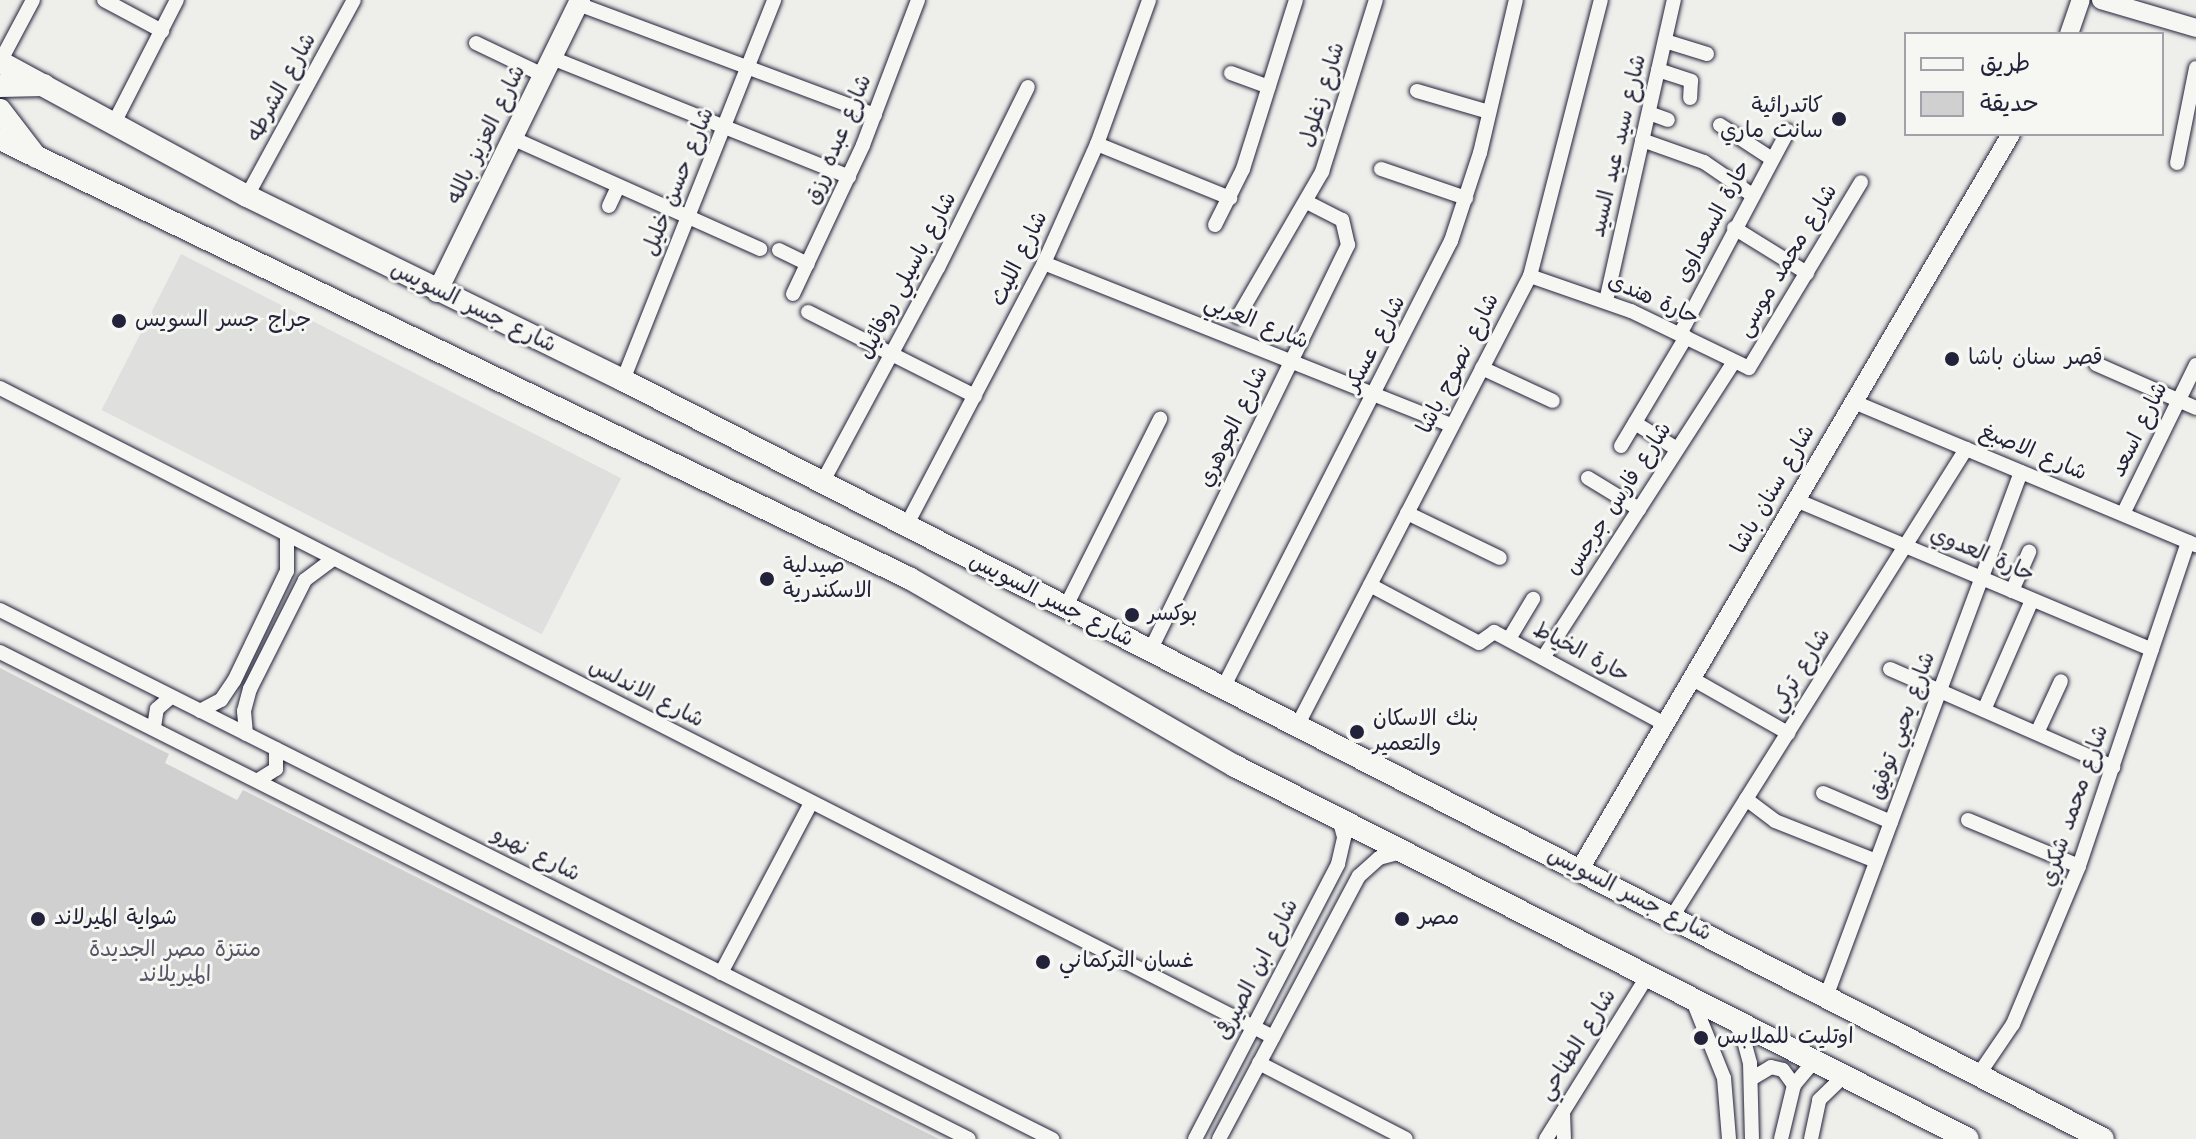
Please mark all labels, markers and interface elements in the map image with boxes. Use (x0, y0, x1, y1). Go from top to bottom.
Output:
street label: شارع الشرطه (241, 29, 323, 147)
legend (1904, 32, 2164, 136)
street label: شارع زغلول (1295, 39, 1351, 151)
text: طريق (1980, 45, 2030, 84)
street label: شارع سيد عيد السيد (1585, 52, 1653, 240)
street label: شارع العزيز بالله (442, 61, 532, 209)
street label: شارع عبده رزق (800, 71, 878, 209)
text: حديقة (1980, 85, 2039, 124)
place label: كاتدرائية سانت ماري (1720, 93, 1823, 144)
street label: شارع حسن خليل (637, 104, 721, 260)
marker: كاتدرائية سانت ماري (1830, 110, 1848, 128)
street label: حارة السعداوى (1671, 156, 1757, 288)
street label: شارع محمد موسى (1732, 180, 1844, 342)
street label: شارع باسيلي روفائيل (853, 188, 963, 364)
street label: شارع الليث (986, 207, 1054, 311)
street label: شارع جسر السويس (386, 257, 560, 359)
street label: حارة هندى (1603, 268, 1703, 332)
street label: شارع نصوح باشا (1412, 289, 1506, 439)
street label: شارع العربي (1200, 290, 1312, 356)
street label: شارع عسكر (1340, 292, 1412, 396)
place label: جراج جسر السويس (135, 308, 311, 334)
marker: جراج جسر السويس (110, 312, 128, 330)
place label: قصر سنان باشا (1968, 346, 2103, 372)
marker: قصر سنان باشا (1943, 350, 1961, 368)
street label: شارع الجوهري (1193, 362, 1275, 492)
street label: شارع اسعد (2106, 378, 2174, 482)
street label: شارع فارس جرجس (1560, 418, 1678, 580)
street label: شارع الاصبغ (1975, 419, 2091, 487)
street label: شارع سنان باشا (1726, 421, 1822, 559)
street label: حارة العدوي (1926, 521, 2038, 589)
street label: شارع جسر السويس (965, 548, 1137, 654)
place label: صيدلية الاسكندرية (783, 553, 872, 604)
marker: صيدلية الاسكندرية (758, 570, 776, 588)
place label: بوكسر (1148, 602, 1197, 628)
marker: بوكسر (1123, 606, 1141, 624)
street label: حارة الخياط (1528, 617, 1634, 689)
street label: شارع تركي (1765, 624, 1837, 718)
street label: شارع يحيي توفيق (1864, 648, 1942, 804)
street label: شارع الاندلس (584, 654, 708, 734)
place label: بنك الاسكان والتعمير (1373, 706, 1478, 758)
street label: شارع محمد شكري (2035, 722, 2115, 890)
marker: بنك الاسكان والتعمير (1348, 723, 1366, 741)
street label: شارع نهرو (488, 822, 584, 888)
street label: شارع جسر السويس (1543, 842, 1715, 948)
street label: شارع ابن الصيرفى (1211, 895, 1305, 1045)
place label: شواية الميرلاند (54, 906, 177, 932)
place label: مصر (1418, 906, 1459, 932)
marker: شواية الميرلاند (29, 910, 47, 928)
marker: مصر (1393, 910, 1411, 928)
park label: منتزة مصر الجديدة الميريلاند (89, 937, 261, 988)
place label: غسان التركماني (1059, 949, 1194, 975)
marker: غسان التركماني (1034, 953, 1052, 971)
street label: شارع الطناحي (1533, 984, 1623, 1106)
place label: اوتليت للملابس (1717, 1025, 1854, 1051)
marker: اوتليت للملابس (1692, 1029, 1710, 1047)

